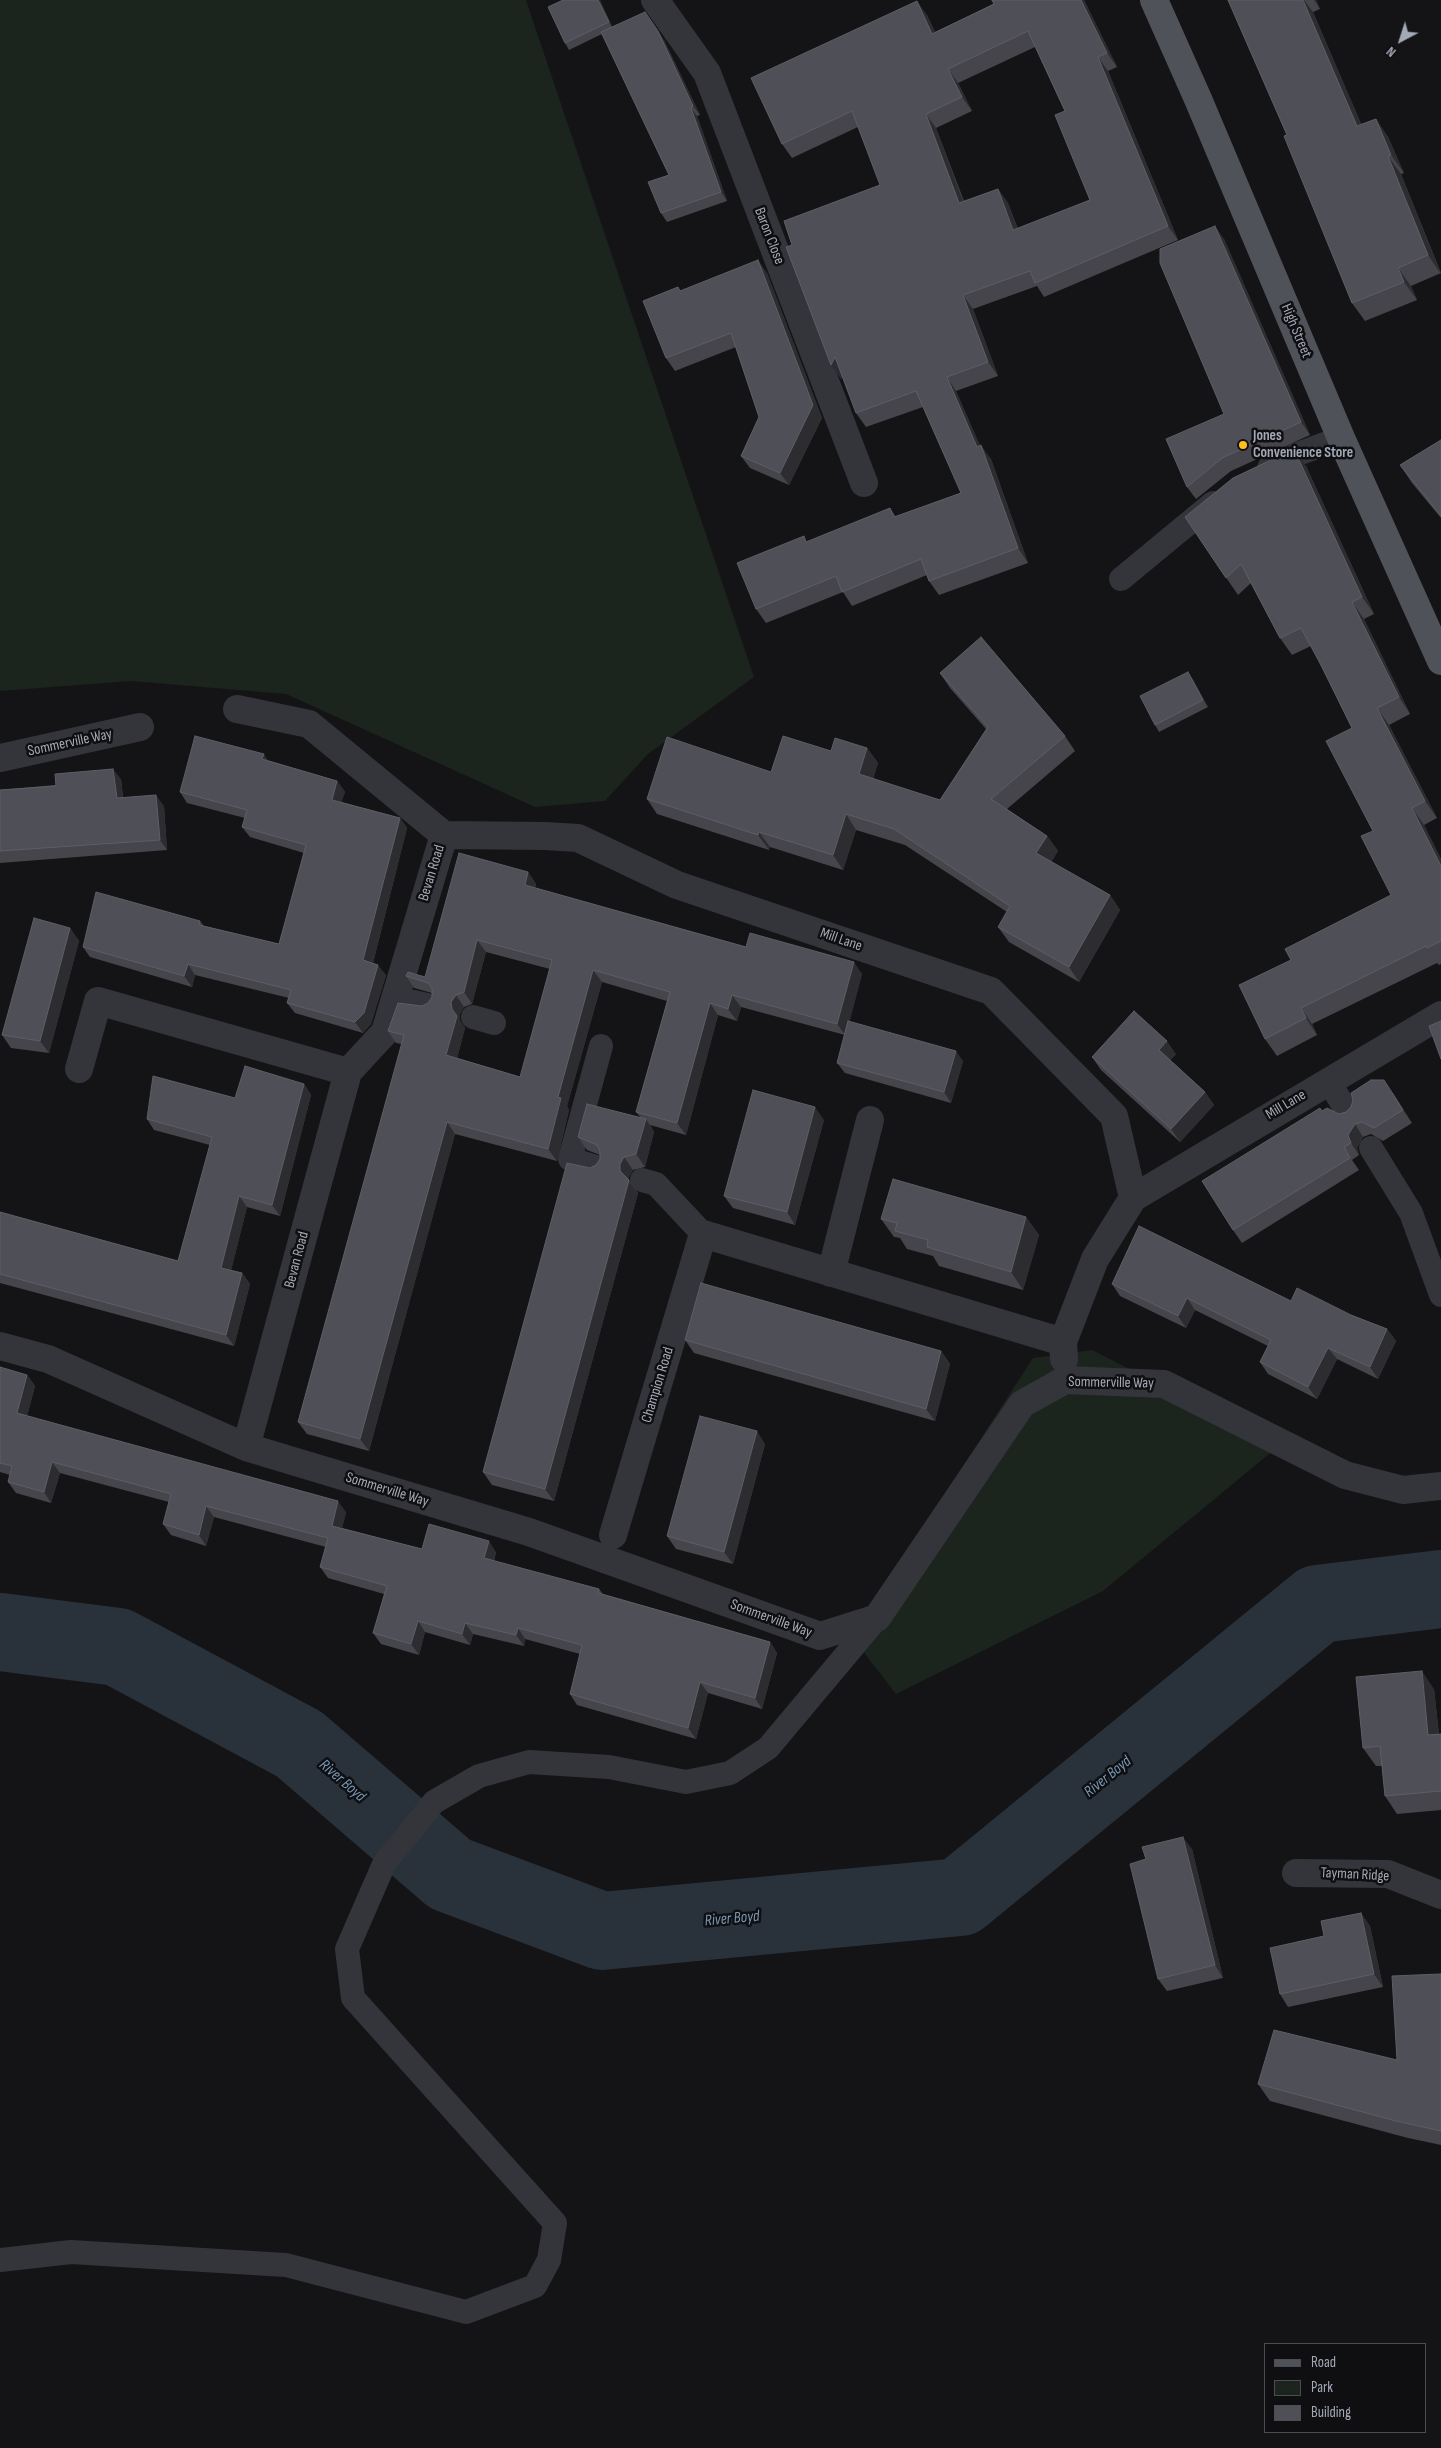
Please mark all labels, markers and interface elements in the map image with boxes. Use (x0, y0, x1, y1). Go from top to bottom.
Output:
north arrow (1376, 15, 1426, 65)
text: N (1383, 43, 1399, 61)
street label: Baron Close (750, 205, 788, 267)
street label: High Street (1277, 301, 1315, 361)
place label: Jones Convenience Store (1253, 427, 1353, 462)
marker: Jones Convenience Store (1237, 439, 1249, 451)
street label: Sommerville Way (26, 725, 114, 761)
street label: Bevan Road (415, 843, 449, 903)
street label: Mill Lane (818, 924, 864, 956)
street label: Mill Lane (1263, 1086, 1309, 1124)
street label: Bevan Road (281, 1230, 313, 1290)
street label: Champion Road (638, 1345, 678, 1425)
street label: Sommerville Way (1068, 1373, 1154, 1393)
street label: Sommerville Way (343, 1469, 431, 1511)
street label: Sommerville Way (728, 1596, 814, 1642)
water label: River Boyd (1081, 1752, 1135, 1802)
water label: River Boyd (315, 1756, 369, 1806)
street label: Tayman Ridge (1320, 1864, 1390, 1886)
water label: River Boyd (704, 1907, 760, 1931)
legend (1264, 2343, 1426, 2433)
text: Road (1311, 2353, 1336, 2372)
text: Park (1311, 2378, 1333, 2397)
text: Building (1311, 2403, 1351, 2422)

